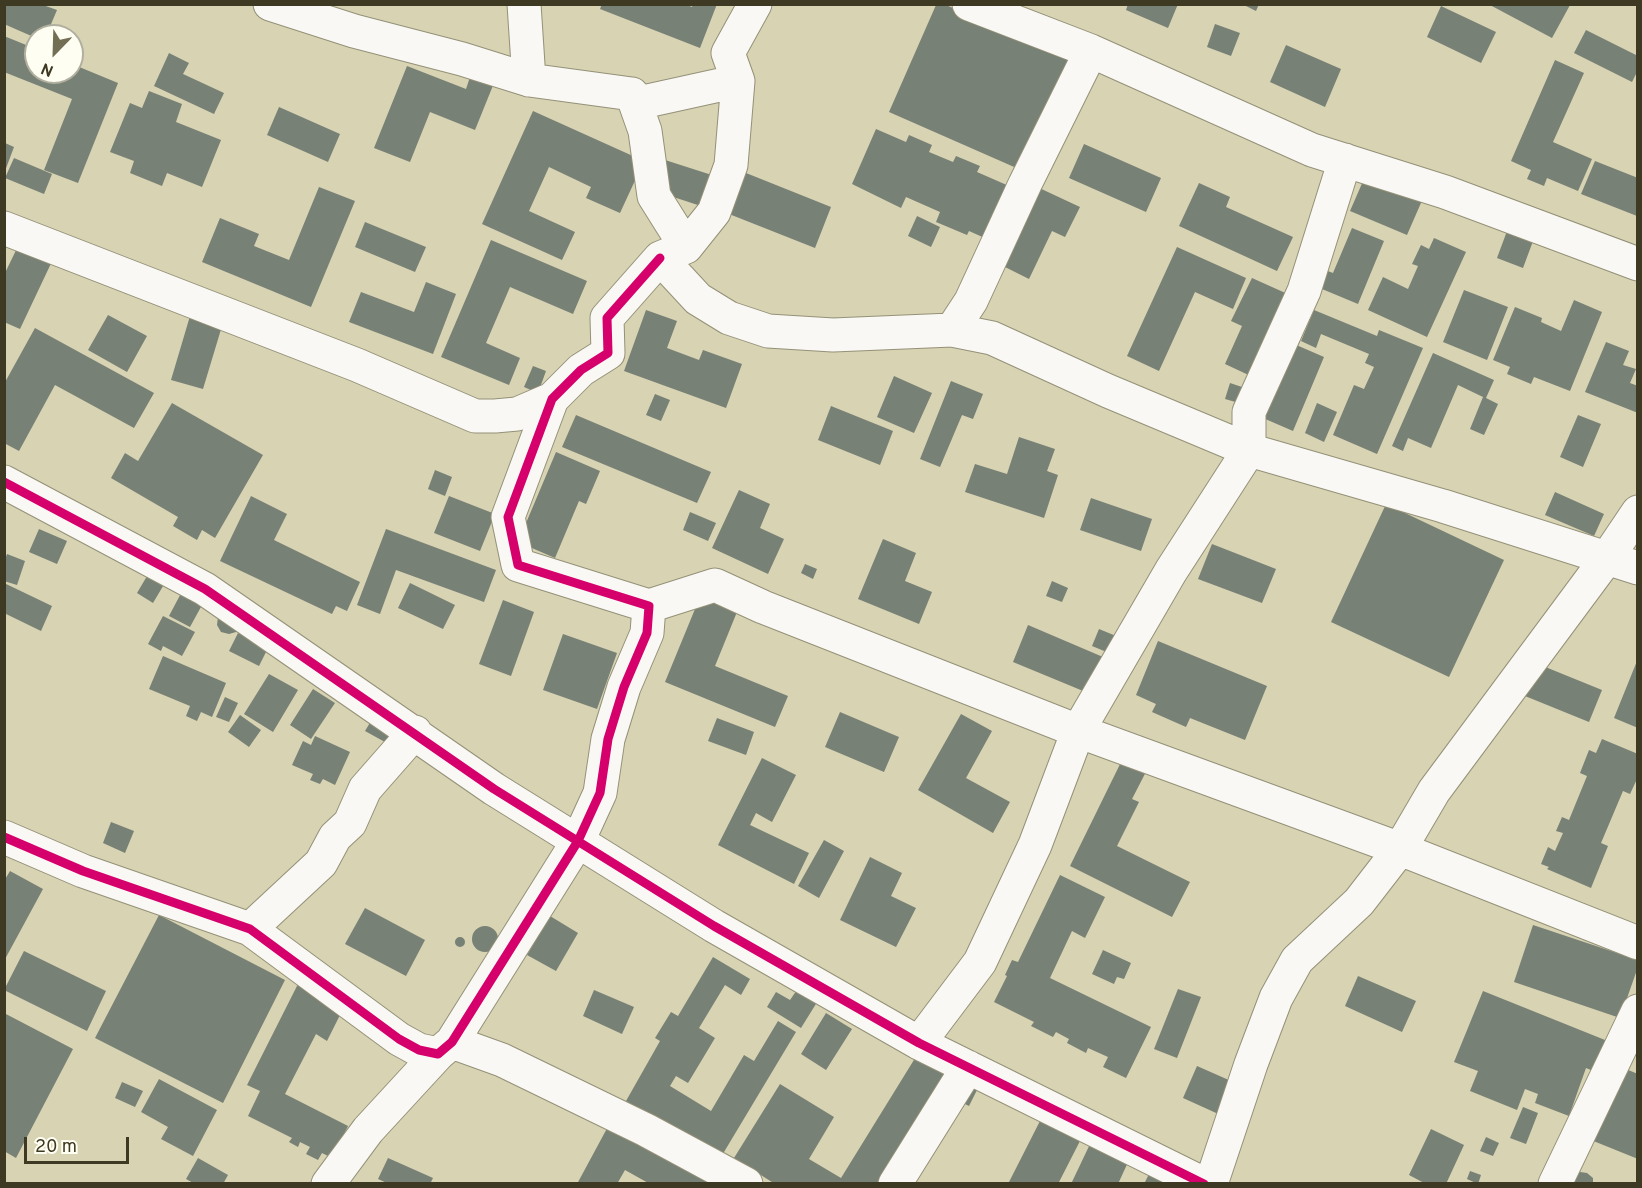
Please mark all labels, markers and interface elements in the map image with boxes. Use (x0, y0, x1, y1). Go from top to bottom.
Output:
north arrow (24, 24, 84, 84)
text: N (39, 57, 57, 80)
scale bar (27, 1125, 132, 1163)
text: 20 m (35, 1136, 77, 1159)

